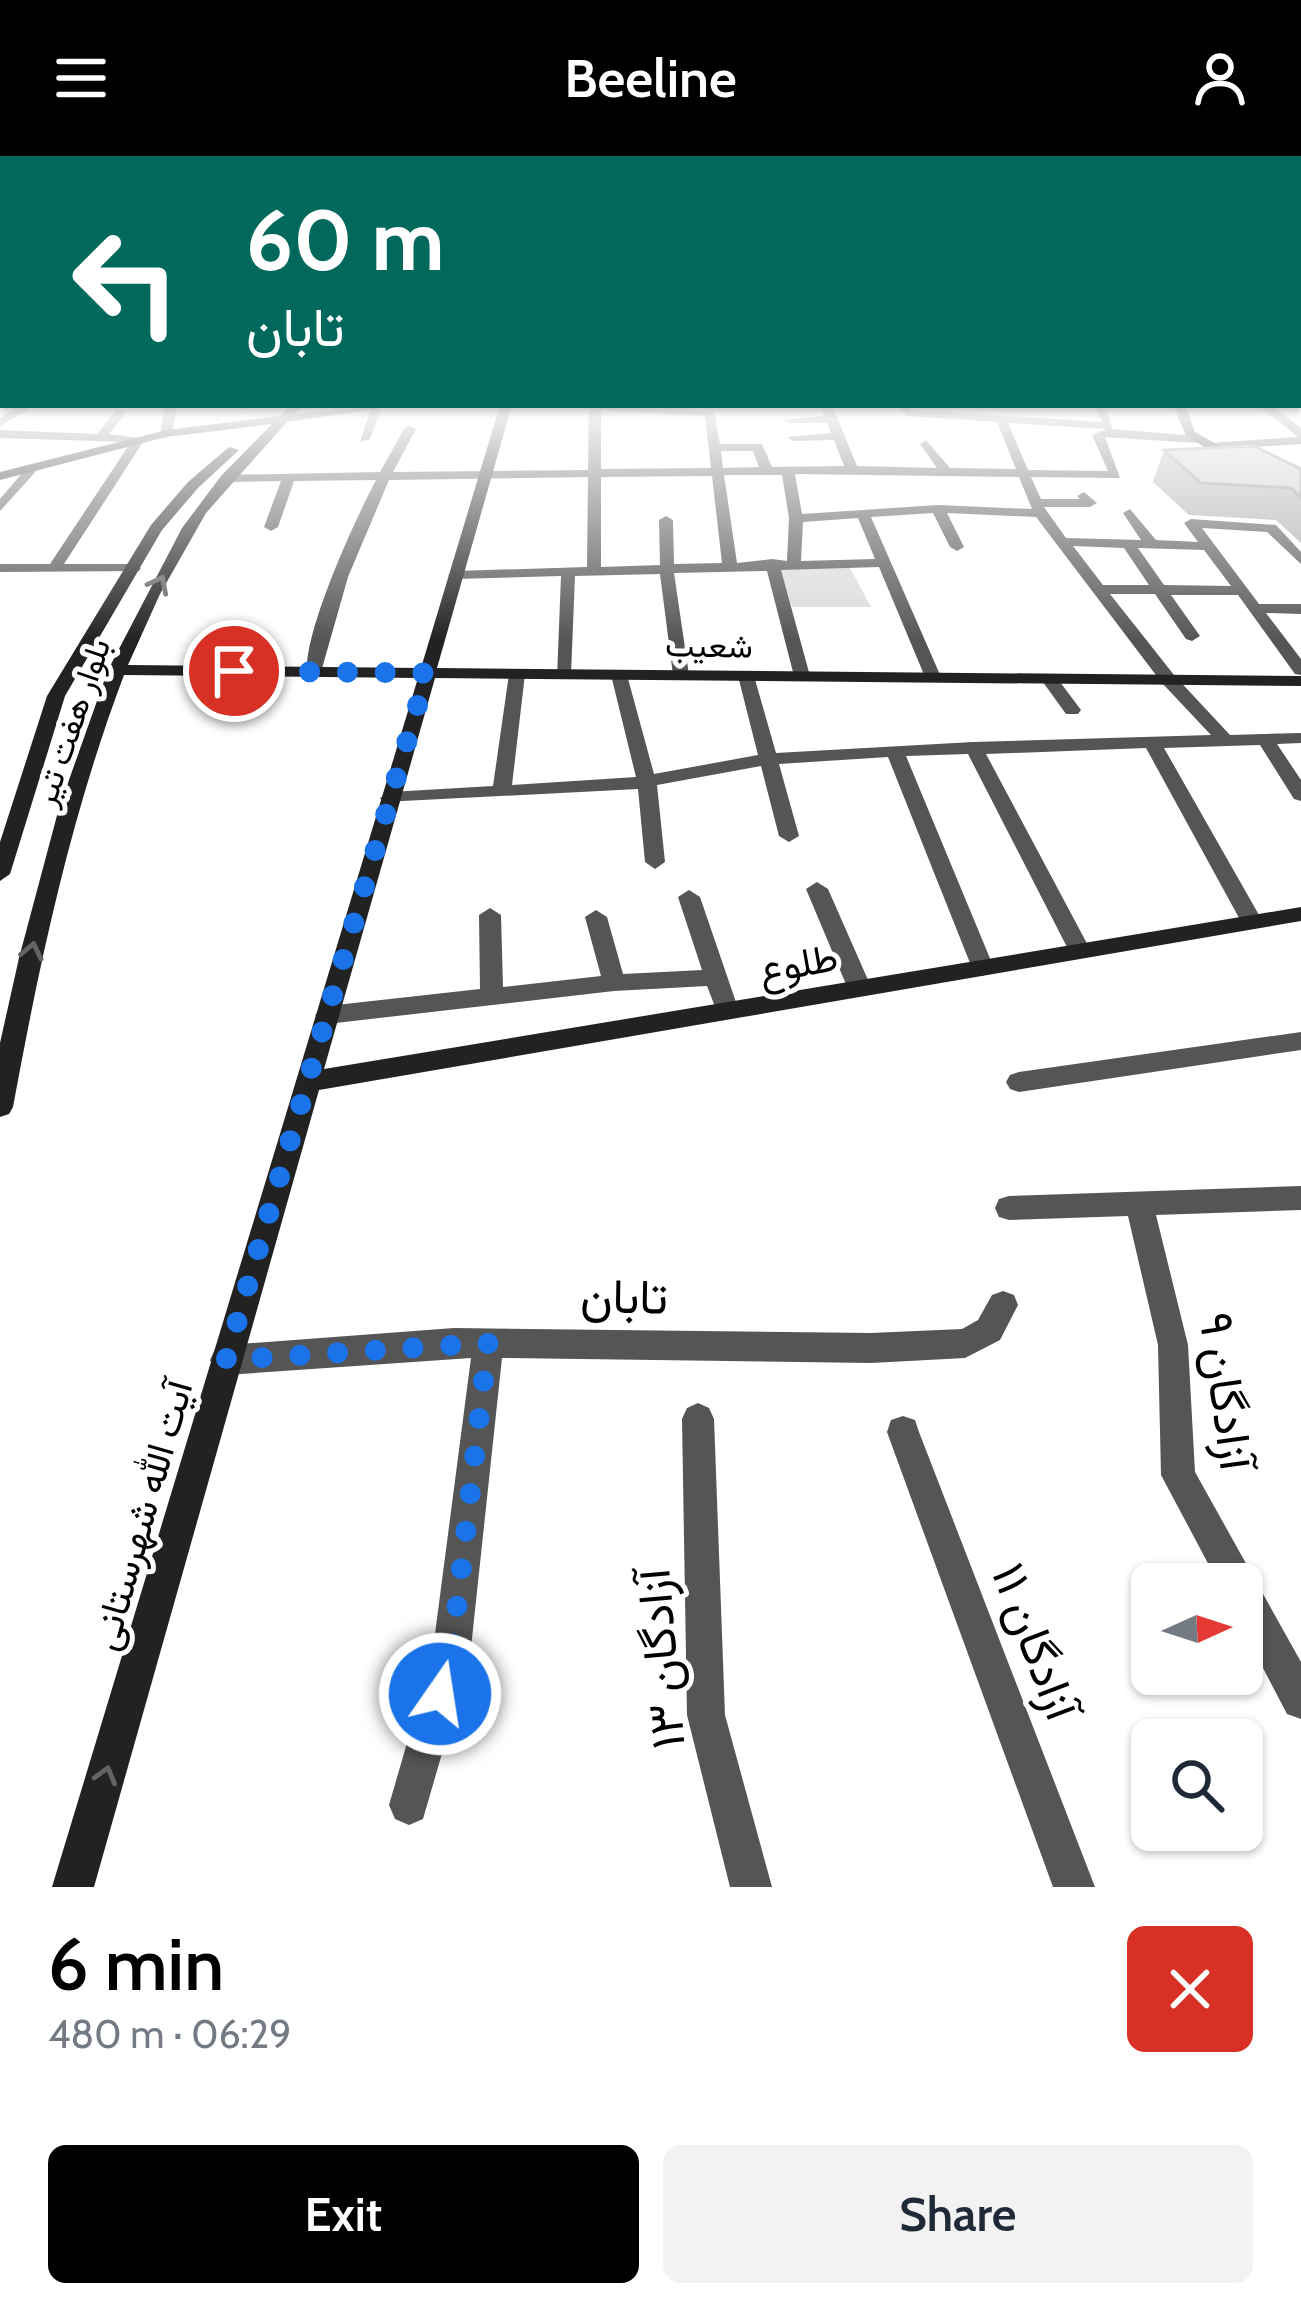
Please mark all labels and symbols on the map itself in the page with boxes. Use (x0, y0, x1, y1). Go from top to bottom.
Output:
one-way arrow (145, 574, 168, 596)
pin (183, 620, 285, 722)
street label: شعیب (665, 624, 753, 666)
street label: بلوار هفت تیر (23, 633, 119, 812)
street label: طلوع (755, 932, 842, 996)
one-way arrow (18, 941, 43, 961)
street label: تابان (580, 1266, 668, 1326)
street label: آزادگان ۹ (1186, 1309, 1267, 1477)
street label: آیت الله شهرستانی (80, 1372, 204, 1656)
street label: آزادگان ۱۱ (979, 1555, 1094, 1731)
street label: آزادگان ۱۳ (623, 1563, 698, 1751)
north arrow (1131, 1563, 1263, 1695)
position arrow (377, 1631, 503, 1757)
one-way arrow (91, 1765, 116, 1786)

